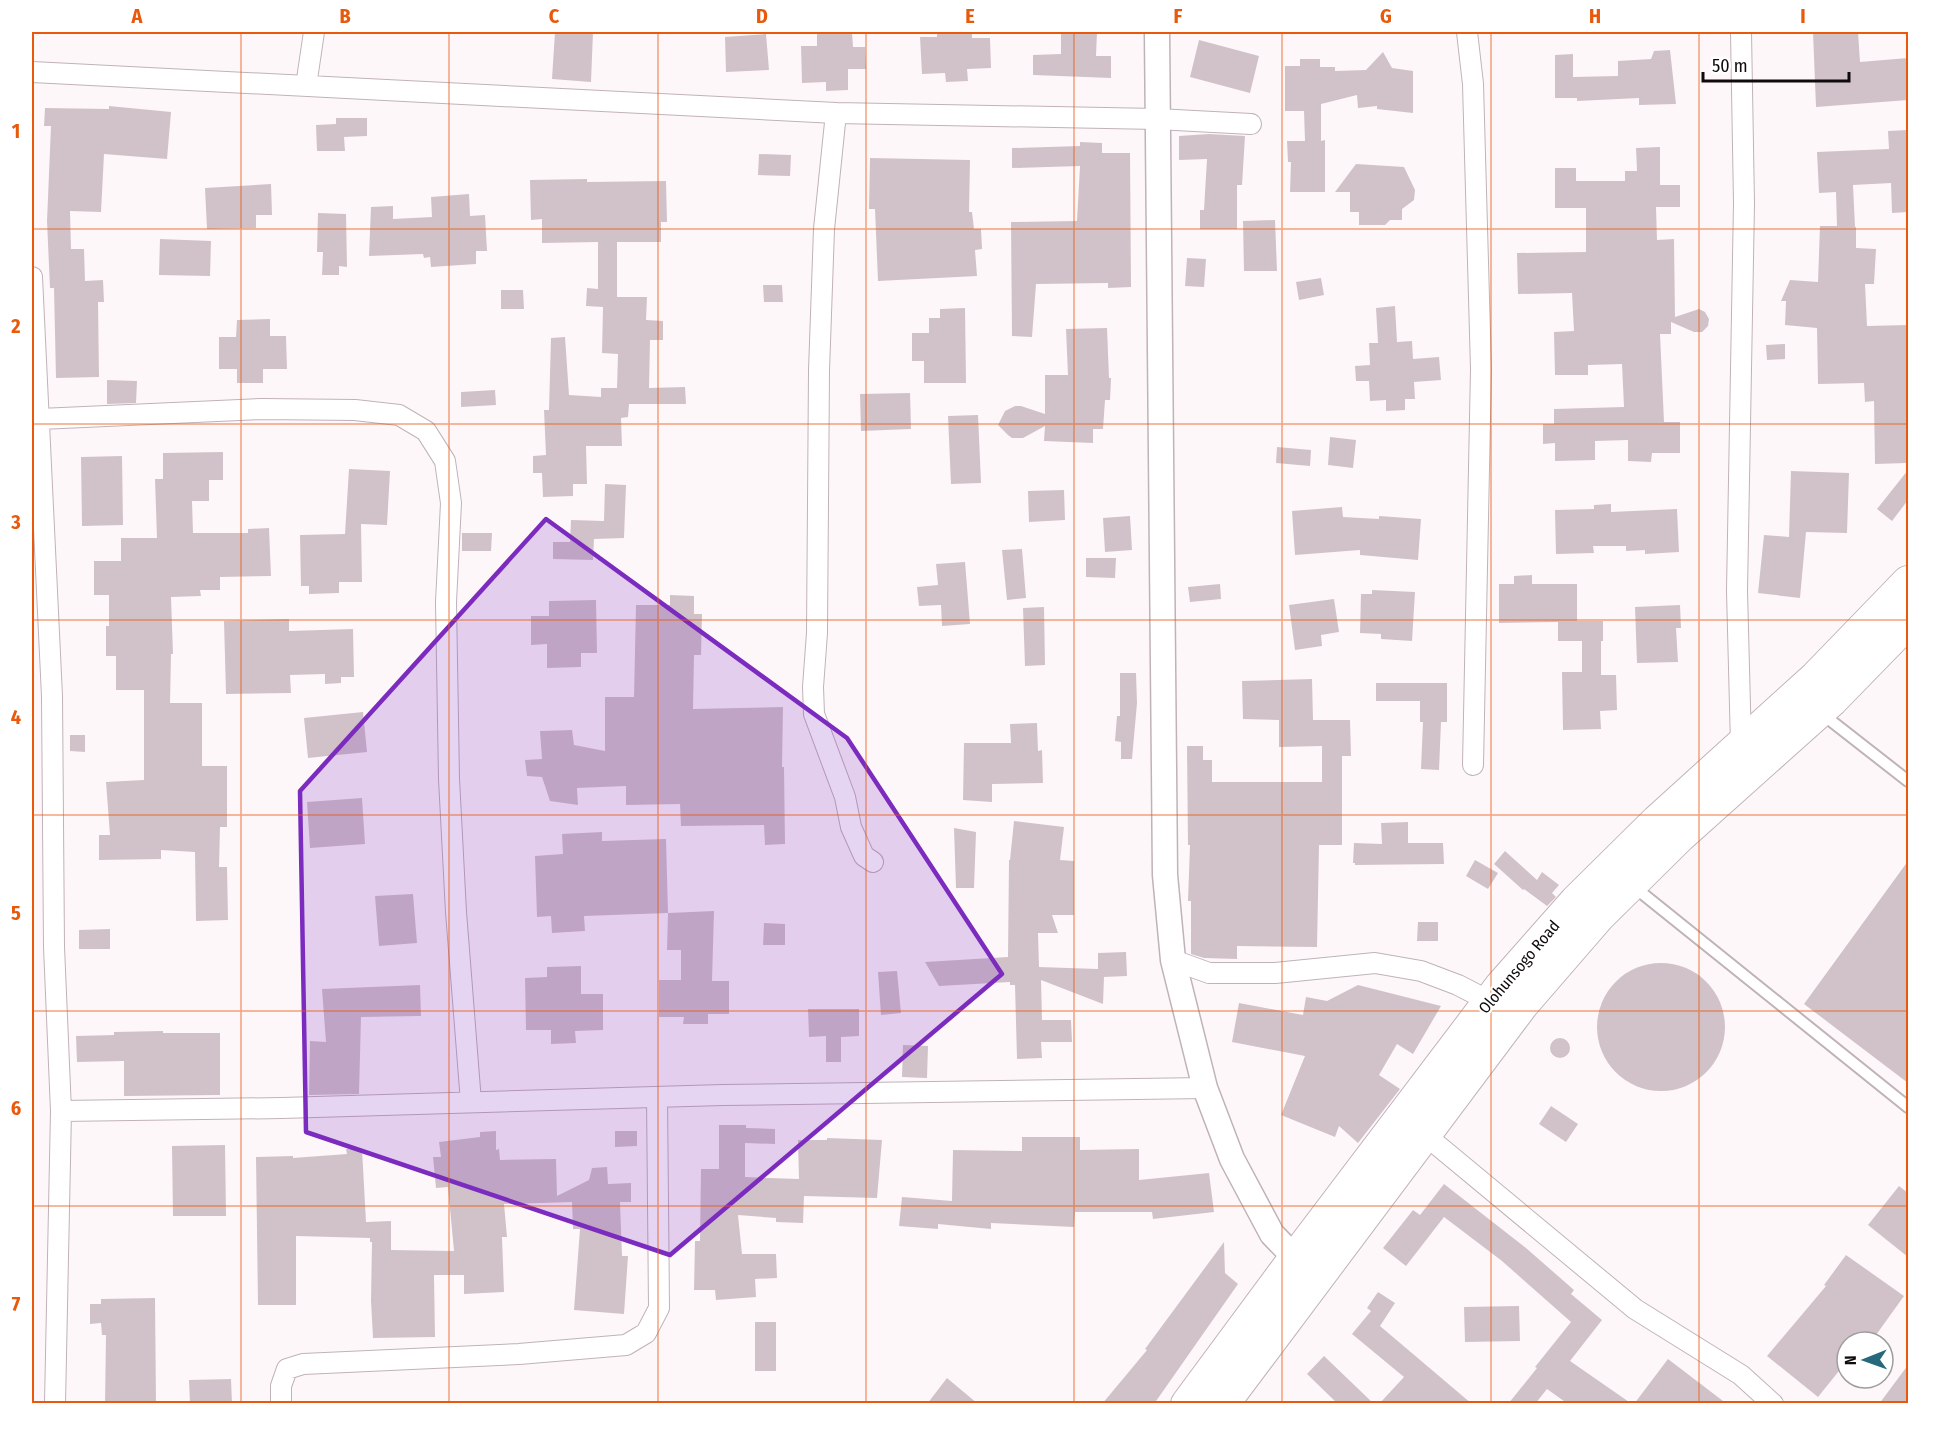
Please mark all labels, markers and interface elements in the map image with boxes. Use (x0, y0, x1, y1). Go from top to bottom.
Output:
text: A (131, 4, 144, 28)
text: B (339, 4, 351, 28)
text: C (549, 4, 560, 28)
text: D (756, 4, 768, 28)
text: E (965, 4, 975, 28)
text: F (1174, 4, 1183, 28)
text: G (1380, 4, 1392, 28)
text: H (1589, 4, 1601, 28)
text: I (1800, 4, 1806, 28)
scale bar (1703, 45, 1848, 83)
text: 50 m (1712, 55, 1748, 77)
text: 1 (12, 119, 20, 143)
text: 2 (10, 314, 21, 338)
text: 3 (10, 510, 21, 534)
text: 4 (11, 705, 21, 729)
text: 5 (11, 901, 21, 925)
street label: Olohunsogo Road (1475, 917, 1563, 1017)
text: 6 (11, 1096, 21, 1120)
text: 7 (12, 1292, 21, 1316)
north arrow (1835, 1330, 1895, 1390)
text: N (1841, 1355, 1860, 1365)

